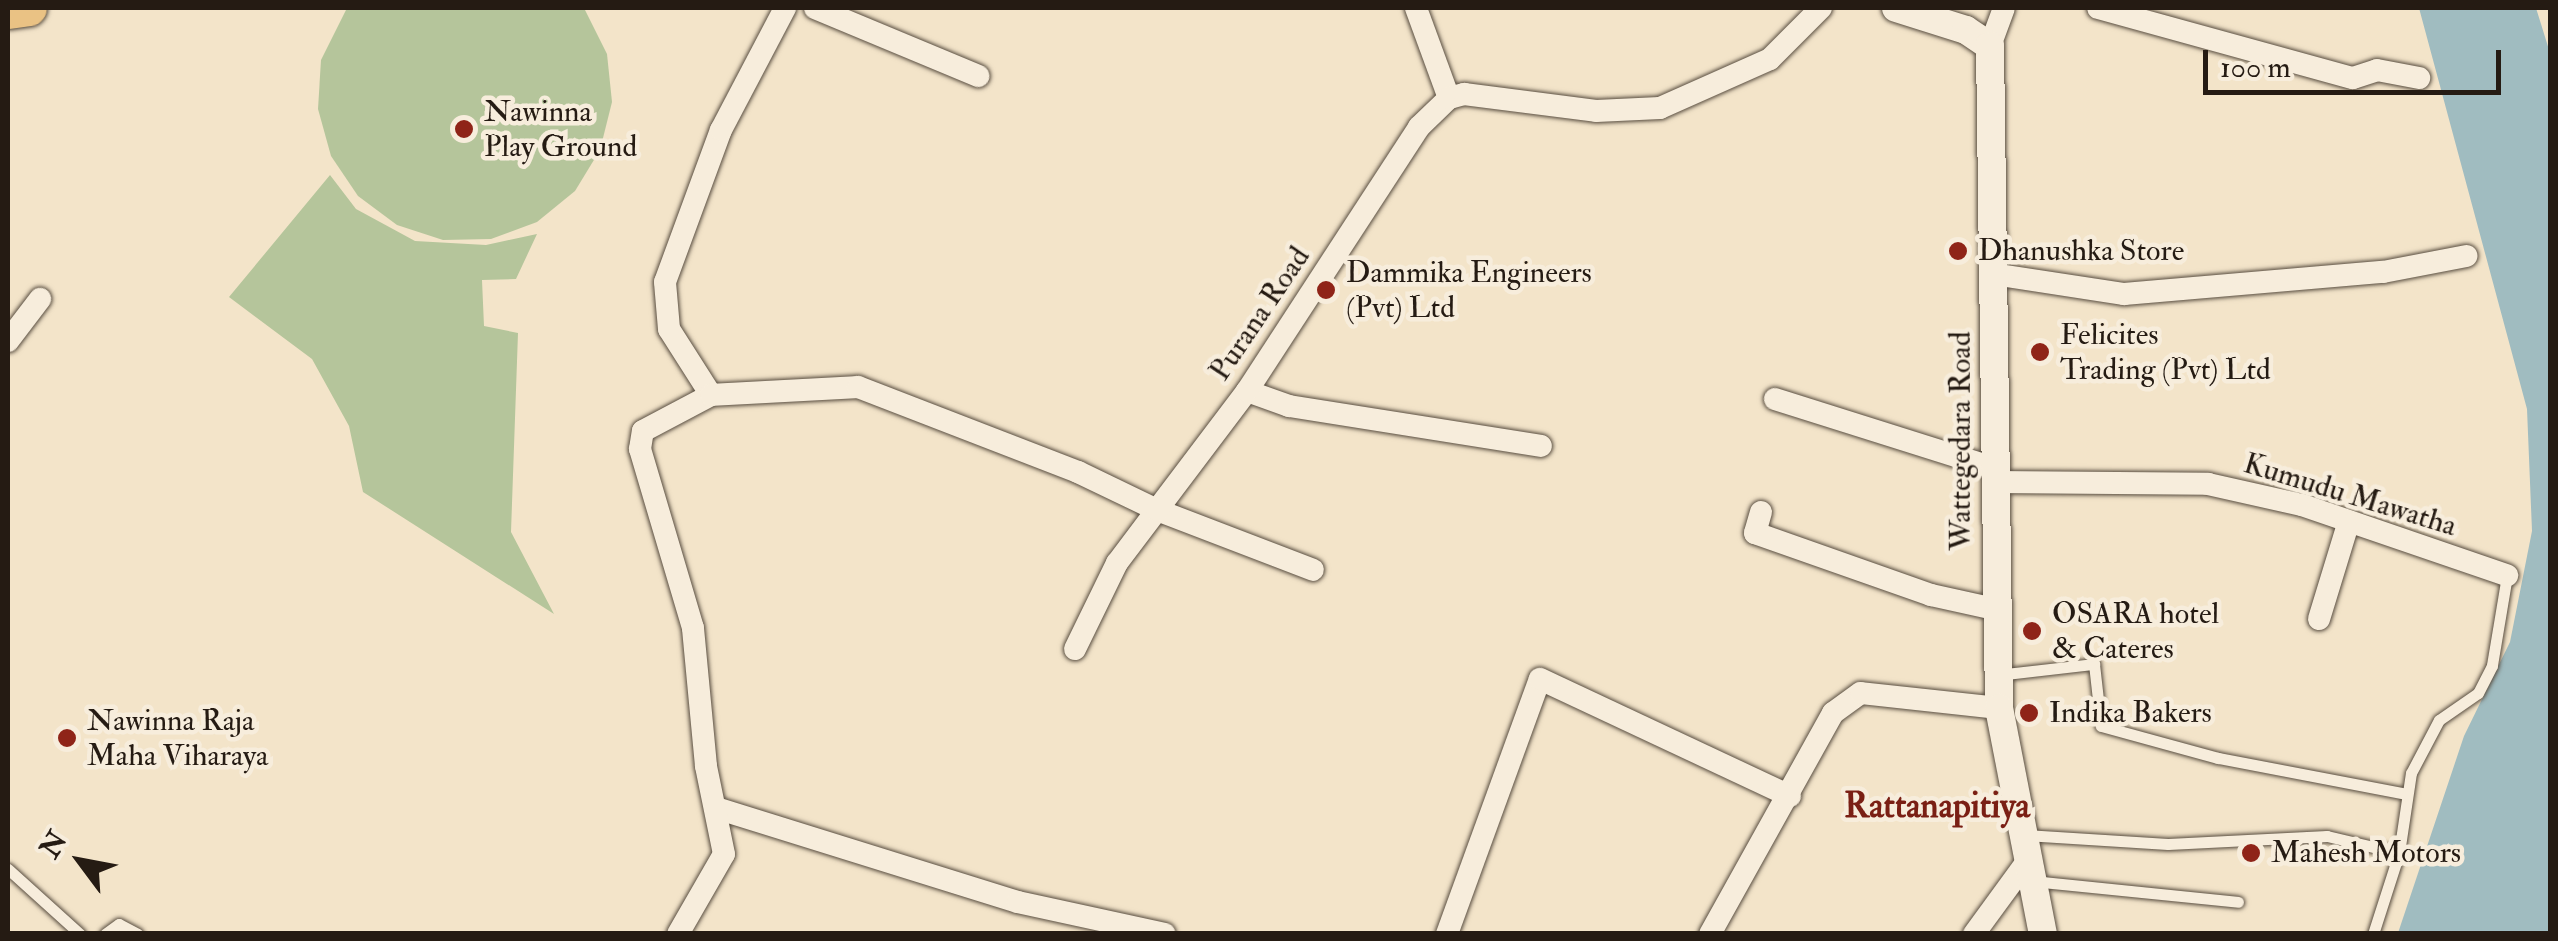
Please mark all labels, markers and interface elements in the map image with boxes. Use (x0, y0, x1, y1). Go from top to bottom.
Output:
scale bar (2208, 30, 2506, 92)
text: 100 m (2220, 49, 2291, 86)
place label: Nawinna Play Ground (484, 94, 637, 164)
marker: Nawinna Play Ground (453, 118, 475, 140)
place label: Dhanushka Store (1978, 233, 2184, 269)
street label: Purana Road (1202, 240, 1318, 388)
marker: Dhanushka Store (1947, 240, 1969, 262)
place label: Dammika Engineers (Pvt) Ltd (1346, 255, 1592, 326)
marker: Dammika Engineers (Pvt) Ltd (1315, 279, 1337, 301)
place label: Felicites Trading (Pvt) Ltd (2060, 317, 2271, 388)
street label: Wattegedara Road (1943, 331, 1979, 551)
marker: Felicites Trading (Pvt) Ltd (2029, 341, 2051, 363)
street label: Kumudu Mawatha (2239, 446, 2461, 544)
place label: OSARA hotel & Cateres (2052, 596, 2219, 666)
marker: OSARA hotel & Cateres (2021, 620, 2043, 642)
place label: Indika Bakers (2049, 695, 2212, 731)
marker: Indika Bakers (2018, 702, 2040, 724)
place label: Nawinna Raja Maha Viharaya (87, 703, 268, 774)
marker: Nawinna Raja Maha Viharaya (56, 727, 78, 749)
district label: Rattanapitiya (1844, 785, 2030, 827)
north arrow (30, 811, 130, 911)
text: N (33, 825, 76, 865)
place label: Mahesh Motors (2271, 835, 2461, 871)
marker: Mahesh Motors (2240, 842, 2262, 864)

